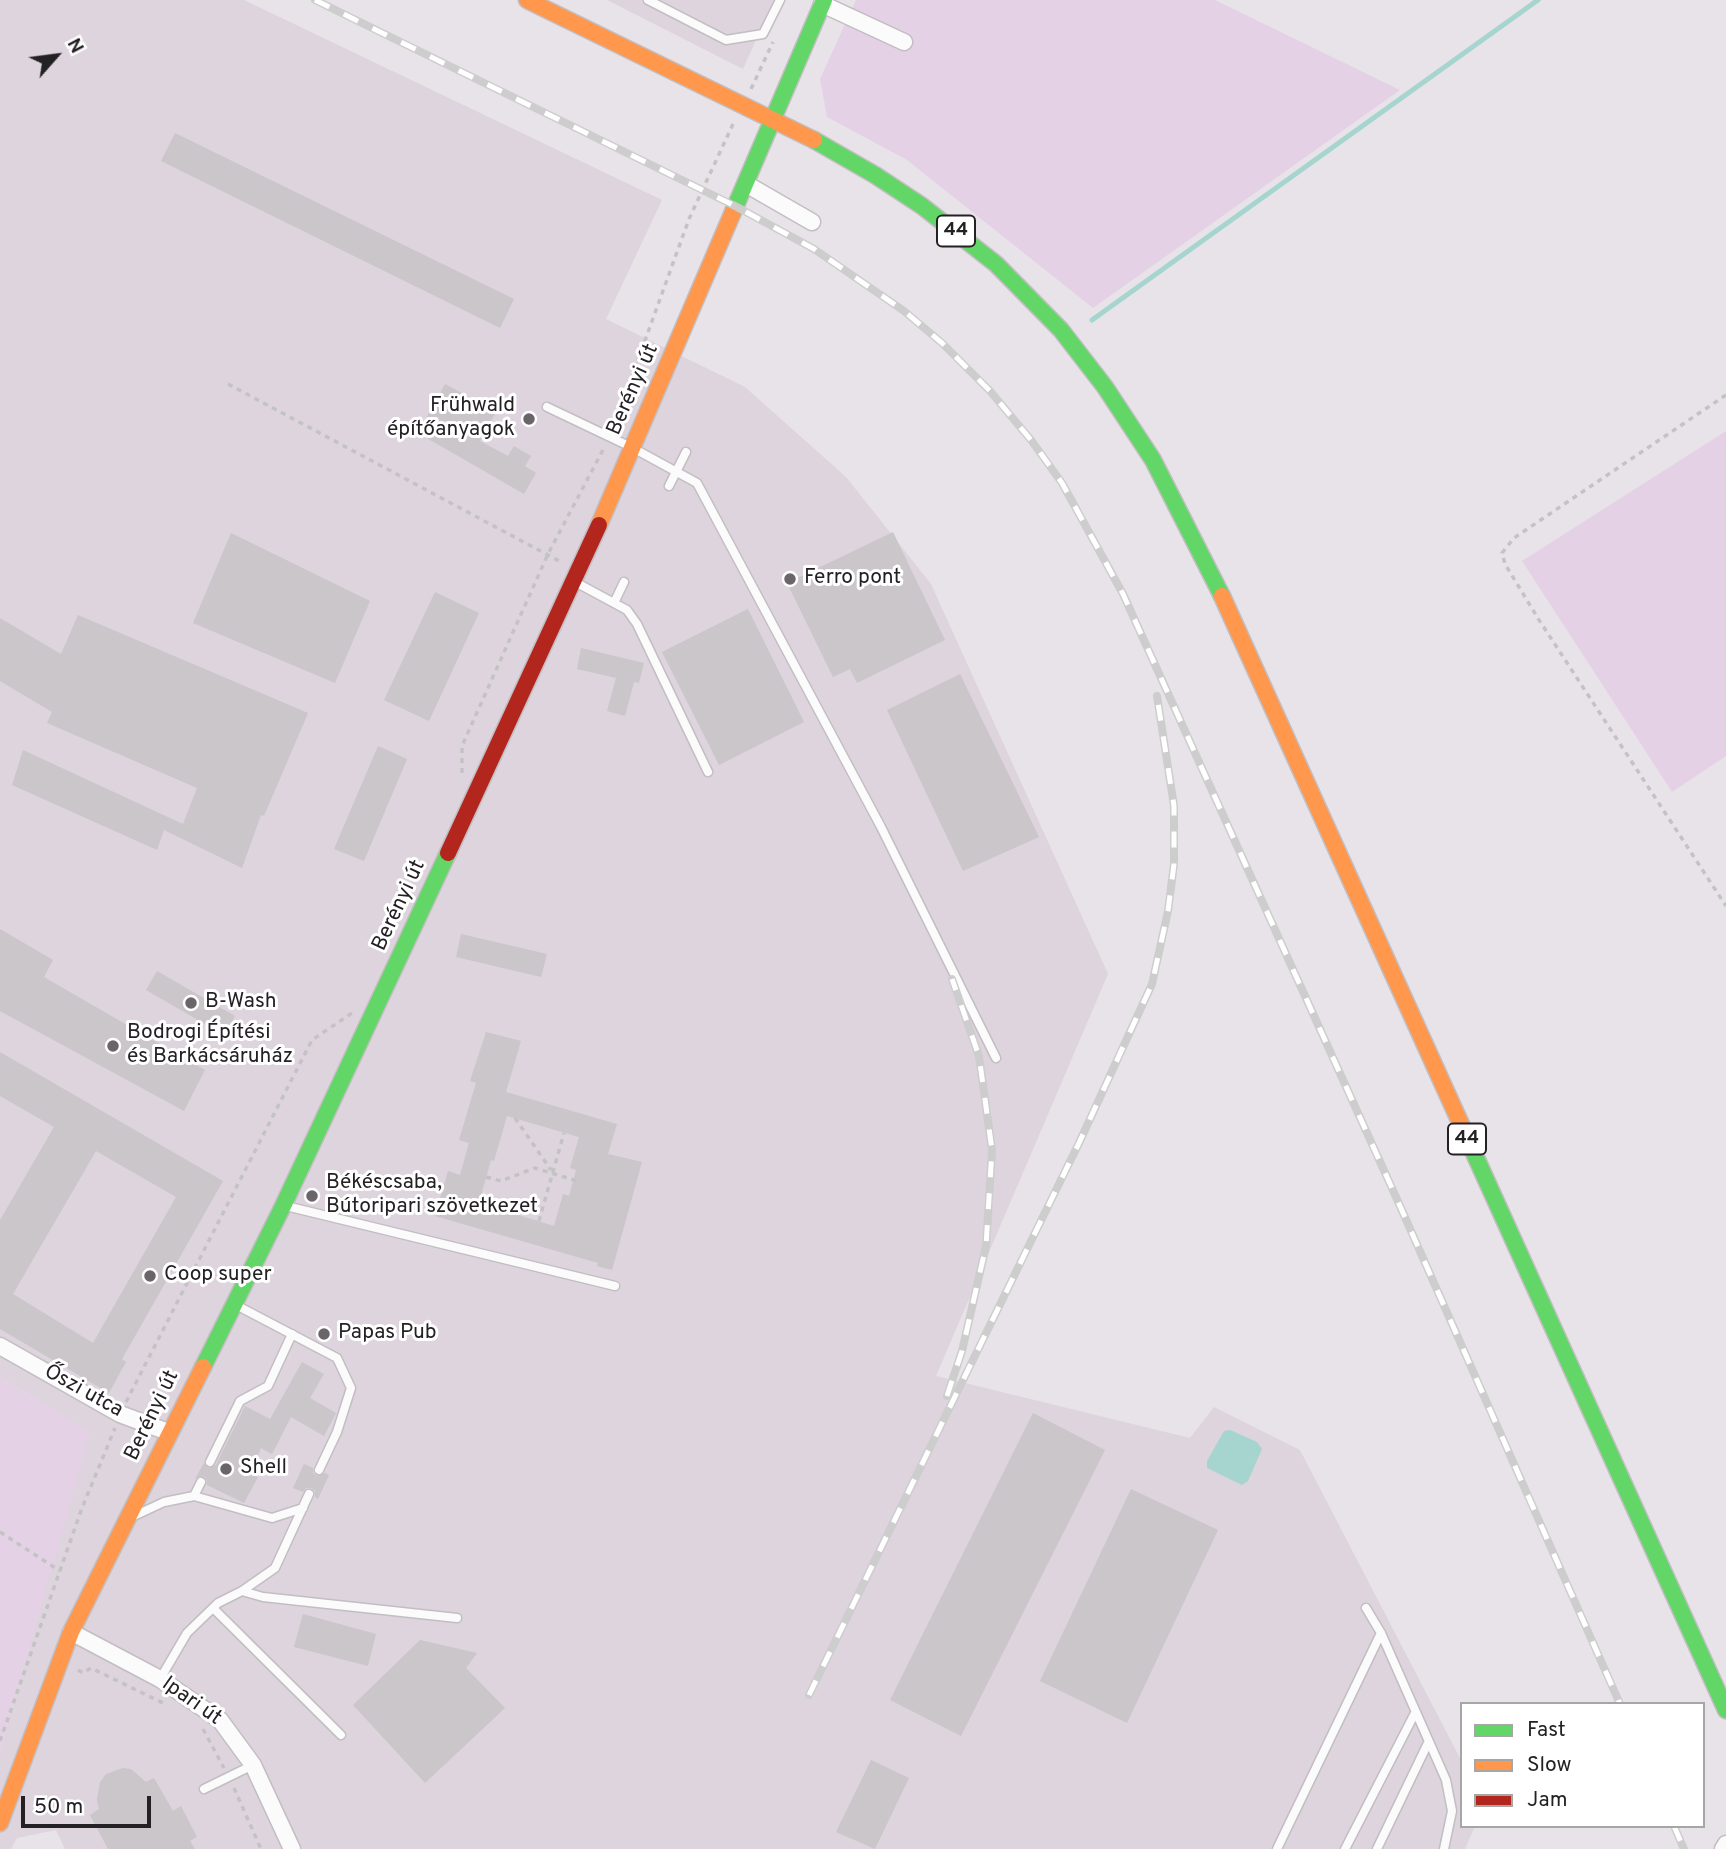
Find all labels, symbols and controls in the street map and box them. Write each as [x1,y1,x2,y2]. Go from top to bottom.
north arrow [21,21,91,91]
text: N [61,34,88,58]
road number: 44 [937,216,975,246]
street label: Berényi út [603,340,665,440]
place label: Frühwald építőanyagok [387,394,515,444]
marker: Frühwald építőanyagok [521,411,537,427]
place label: Ferro pont [804,566,901,592]
marker: Ferro pont [782,571,798,587]
street label: Berényi út [368,857,432,955]
place label: B-Wash [205,990,277,1016]
marker: B-Wash [183,995,199,1011]
place label: Bodrogi Építési és Barkácsáruház [127,1021,293,1071]
marker: Bodrogi Építési és Barkácsáruház [105,1038,121,1054]
road number: 44 [1448,1124,1486,1154]
place label: Békéscsaba, Bútoripari szövetkezet [326,1171,538,1221]
marker: Békéscsaba, Bútoripari szövetkezet [304,1188,320,1204]
place label: Coop super [164,1263,272,1289]
marker: Coop super [142,1268,158,1284]
place label: Papas Pub [338,1321,437,1347]
marker: Papas Pub [316,1326,332,1342]
street label: Őszi utca [39,1360,127,1424]
street label: Berényi út [120,1367,186,1465]
place label: Shell [240,1456,287,1482]
marker: Shell [218,1461,234,1477]
street label: Ipari út [156,1672,226,1732]
legend [1460,1702,1705,1828]
text: Fast [1527,1717,1566,1744]
text: Slow [1527,1752,1572,1779]
scale bar [24,1783,154,1827]
text: Jam [1527,1787,1568,1814]
text: 50 m [34,1794,83,1821]

